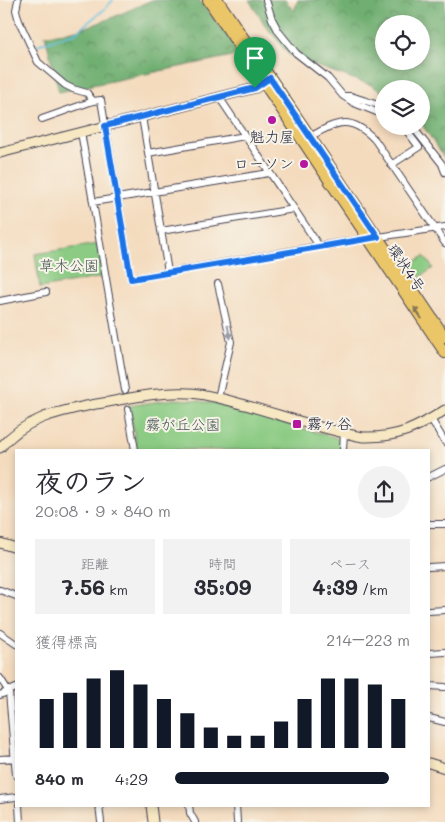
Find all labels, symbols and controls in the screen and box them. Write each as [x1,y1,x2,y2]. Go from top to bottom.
map controls [375,15,430,135]
button: locate [375,15,430,70]
pin [234,37,276,88]
icon: arrive [241,44,269,72]
button: layers [375,80,430,135]
marker: 魁力屋 [266,114,278,126]
place label: 魁力屋 [249,126,295,146]
place label: ローソン [234,153,294,173]
marker: ローソン [298,158,310,170]
street label: 環状4号 [383,240,430,295]
park label: 草木公園 [39,255,99,275]
one-way arrow [413,306,423,320]
one-way arrow [225,324,233,339]
place label: 霧ヶ谷 [307,413,352,433]
park label: 霧が丘公園 [145,414,221,434]
marker: 霧ヶ谷 [291,418,303,430]
text: 夜のラン [35,463,147,499]
button: share [358,466,410,518]
text: 20:08 · 9 × 840 m [35,500,171,521]
text: 距離 [81,554,109,573]
text: 時間 [208,554,236,573]
text: ペース [330,554,371,573]
text: 7.56 [62,573,105,600]
text: 35:09 [194,573,251,600]
text: 4:39 [312,573,358,600]
text: km [105,580,128,599]
text: /km [358,580,388,599]
text: 214–223 m [326,629,410,650]
text: 獲得標高 [35,631,99,652]
text: 840 m [35,768,84,789]
text: 4:29 [115,768,148,789]

